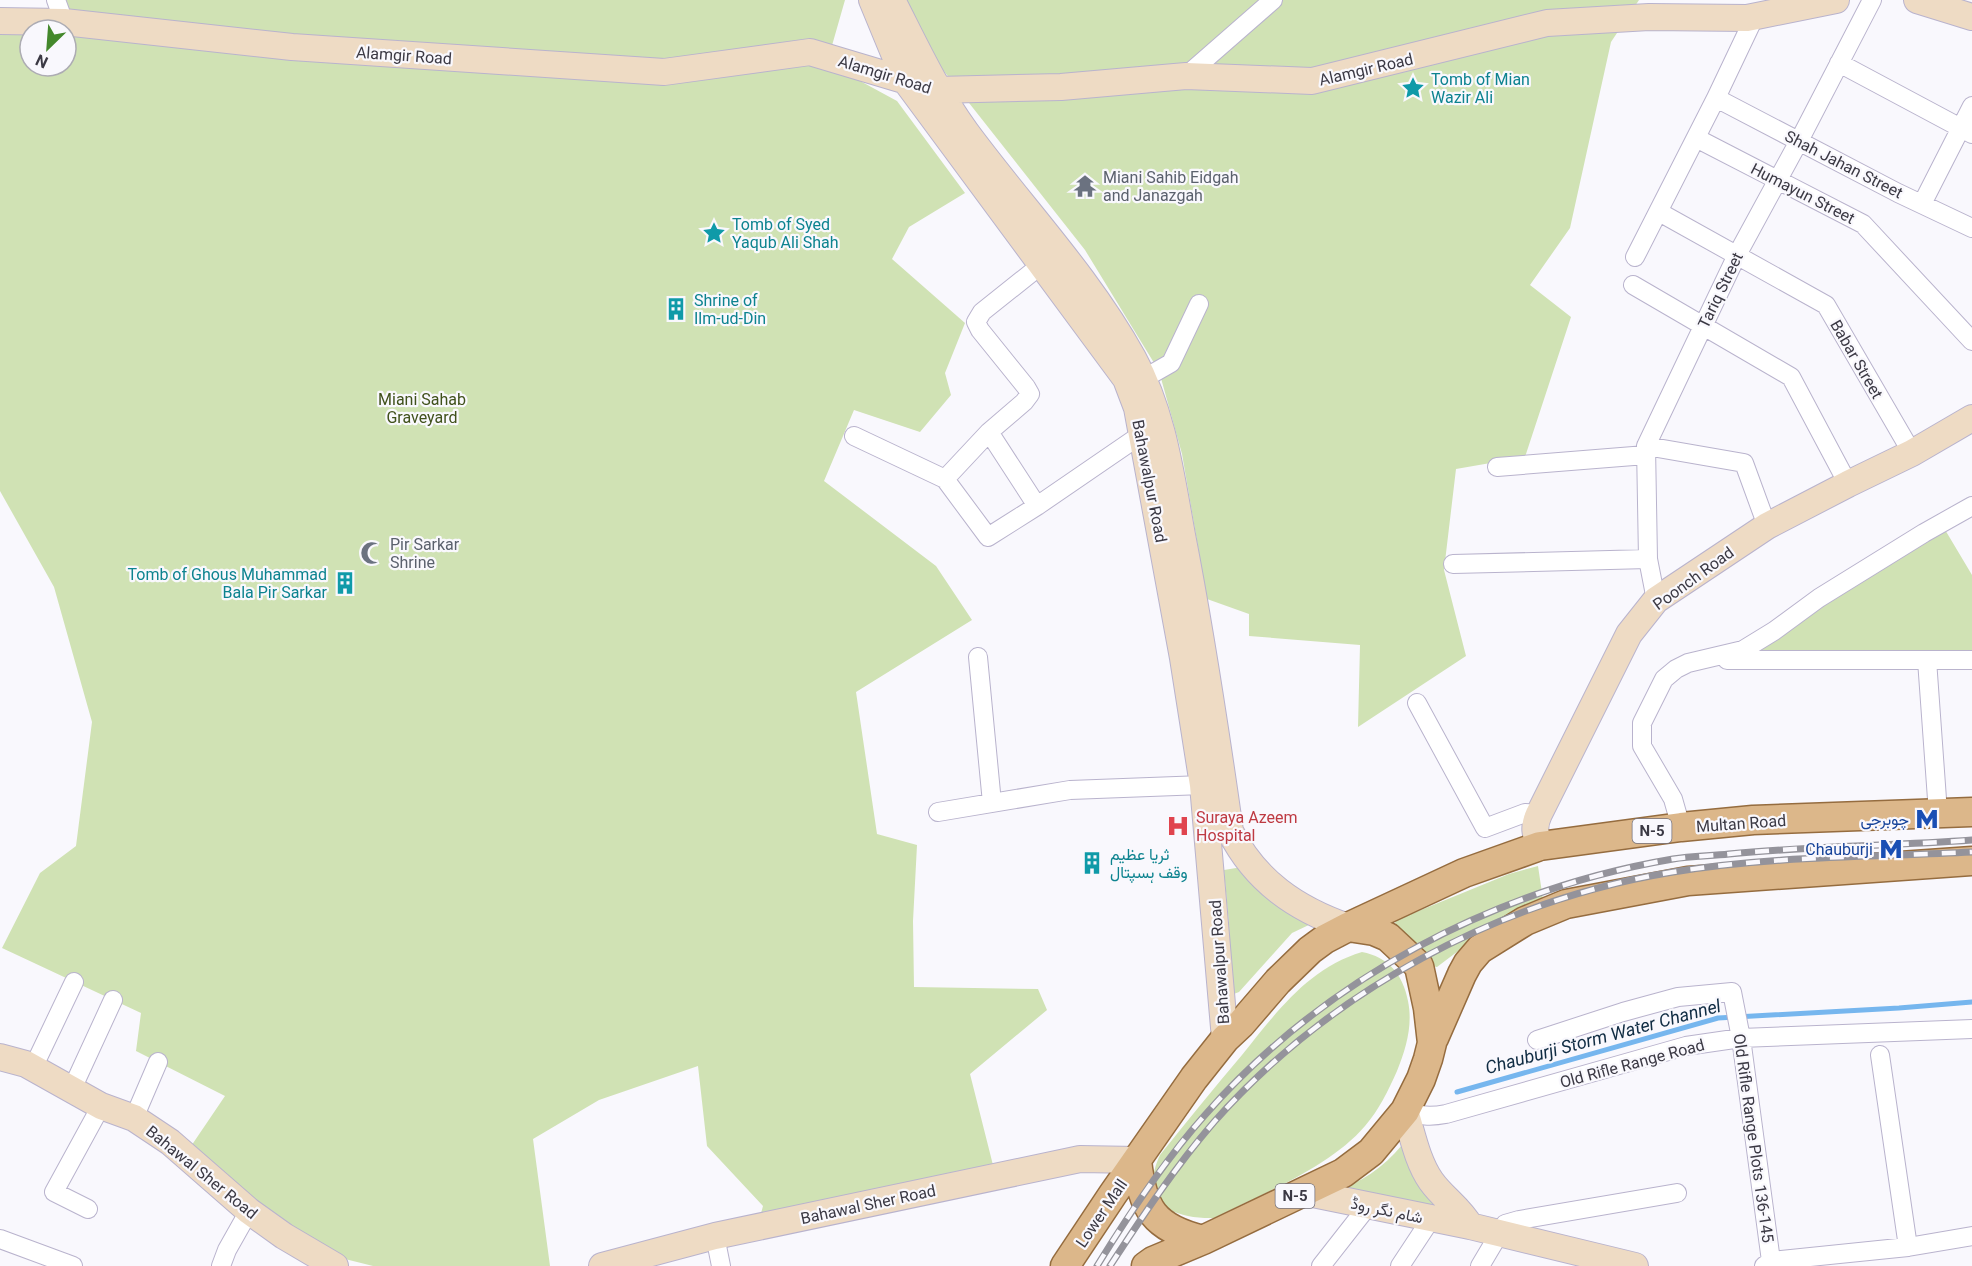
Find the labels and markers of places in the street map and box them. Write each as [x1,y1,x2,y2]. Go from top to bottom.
place label: Tomb of Mian Wazir Ali [1431,70,1530,107]
place icon: Tomb of Mian Wazir Ali [1400,75,1426,101]
place label: Miani Sahib Eidgah and Janazgah [1103,168,1239,205]
temple icon: Miani Sahib Eidgah and Janazgah [1072,173,1098,199]
place label: Tomb of Syed Yaqub Ali Shah [732,215,839,252]
place icon: Tomb of Syed Yaqub Ali Shah [701,220,727,246]
place label: Shrine of Ilm-ud-Din [694,291,766,328]
building icon: Shrine of Ilm-ud-Din [663,296,689,322]
place label: Pir Sarkar Shrine [390,535,460,572]
mosque icon: Pir Sarkar Shrine [359,540,385,566]
place label: Tomb of Ghous Muhammad Bala Pir Sarkar [127,565,328,602]
building icon: Tomb of Ghous Muhammad Bala Pir Sarkar [332,570,358,596]
metro station icon: چوبرجی [1914,806,1940,832]
place label: Suraya Azeem Hospital [1196,808,1297,845]
place label: چوبرجی [1860,810,1909,831]
hospital icon: Suraya Azeem Hospital [1165,813,1191,839]
metro station icon: Chauburji [1878,836,1904,862]
place label: Chauburji [1805,840,1873,859]
place label: ثریا عظیم وقف ہسپتال [1110,845,1188,884]
building icon: ثریا عظیم وقف ہسپتال [1079,850,1105,876]

